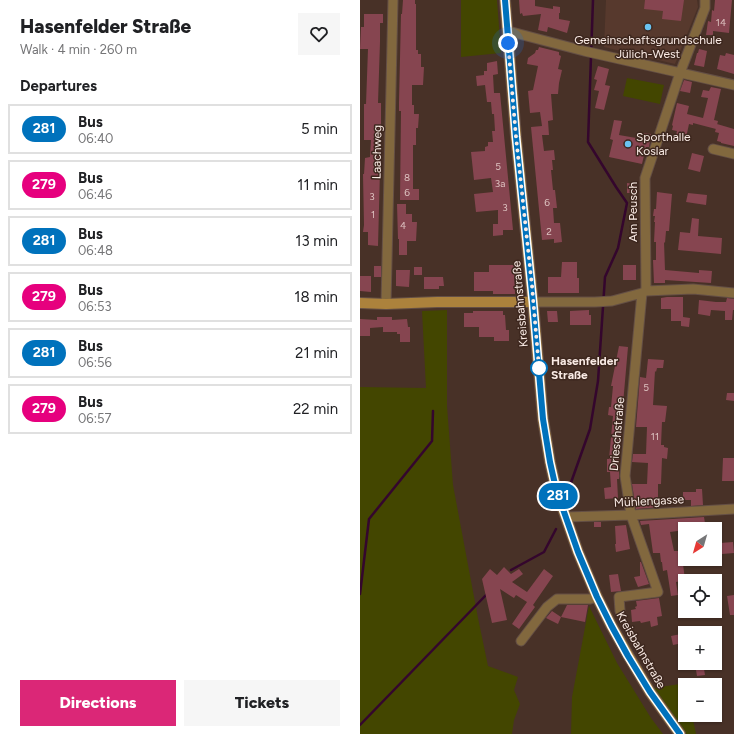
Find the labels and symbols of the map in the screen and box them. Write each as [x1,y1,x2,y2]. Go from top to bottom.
house number: 14 [716,16,726,29]
marker: Gemeinschaftsgrundschule Jülich-West [643,22,653,32]
your location [498,33,518,53]
place label: Gemeinschaftsgrundschule Jülich-West [574,33,722,61]
street label: Laachweg [370,125,384,179]
place label: Sporthalle Koslar [636,130,691,158]
marker: Sporthalle Koslar [623,139,633,149]
house number: 5 [495,160,501,173]
house number: 8 [404,171,410,184]
house number: 3a [495,177,505,190]
street label: Am Peusch [626,182,640,242]
house number: 6 [404,186,410,199]
house number: 3 [369,190,375,203]
house number: 6 [544,196,550,209]
house number: 3 [502,201,508,214]
house number: 1 [371,208,375,221]
house number: 4 [400,219,406,232]
house number: 2 [546,225,552,238]
street label: Kreisbahnstraße [509,260,531,348]
place label: Hasenfelder Straße [551,354,618,382]
marker: Hasenfelder Straße [530,359,548,377]
house number: 5 [643,381,649,394]
street label: Drieschstraße [607,396,627,472]
house number: 11 [651,430,659,443]
line badge: 281 [535,483,581,509]
street label: Mühlengasse [614,492,685,510]
north arrow [678,522,722,566]
street label: Kreisbahnstraße [613,609,669,691]

